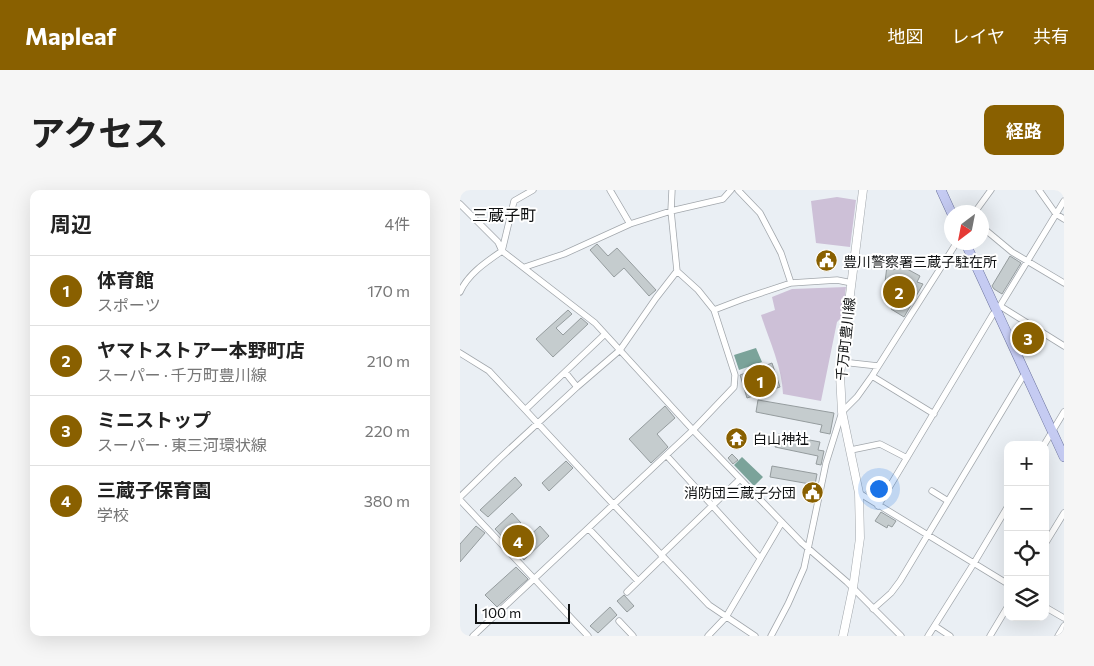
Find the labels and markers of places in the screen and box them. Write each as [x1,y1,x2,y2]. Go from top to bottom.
public building icon: 豊川警察署三蔵子駐在所 [815,249,839,273]
place label: 豊川警察署三蔵子駐在所 [843,253,997,270]
pin: 2 [883,273,915,311]
pin: 3 [1012,319,1044,357]
pin: 1 [744,362,776,400]
temple icon: 白山神社 [725,426,749,450]
place label: 白山神社 [753,430,809,447]
public building icon: 消防団三蔵子分団 [800,480,824,504]
place label: 消防団三蔵子分団 [684,484,796,501]
pin: 4 [502,522,534,560]

